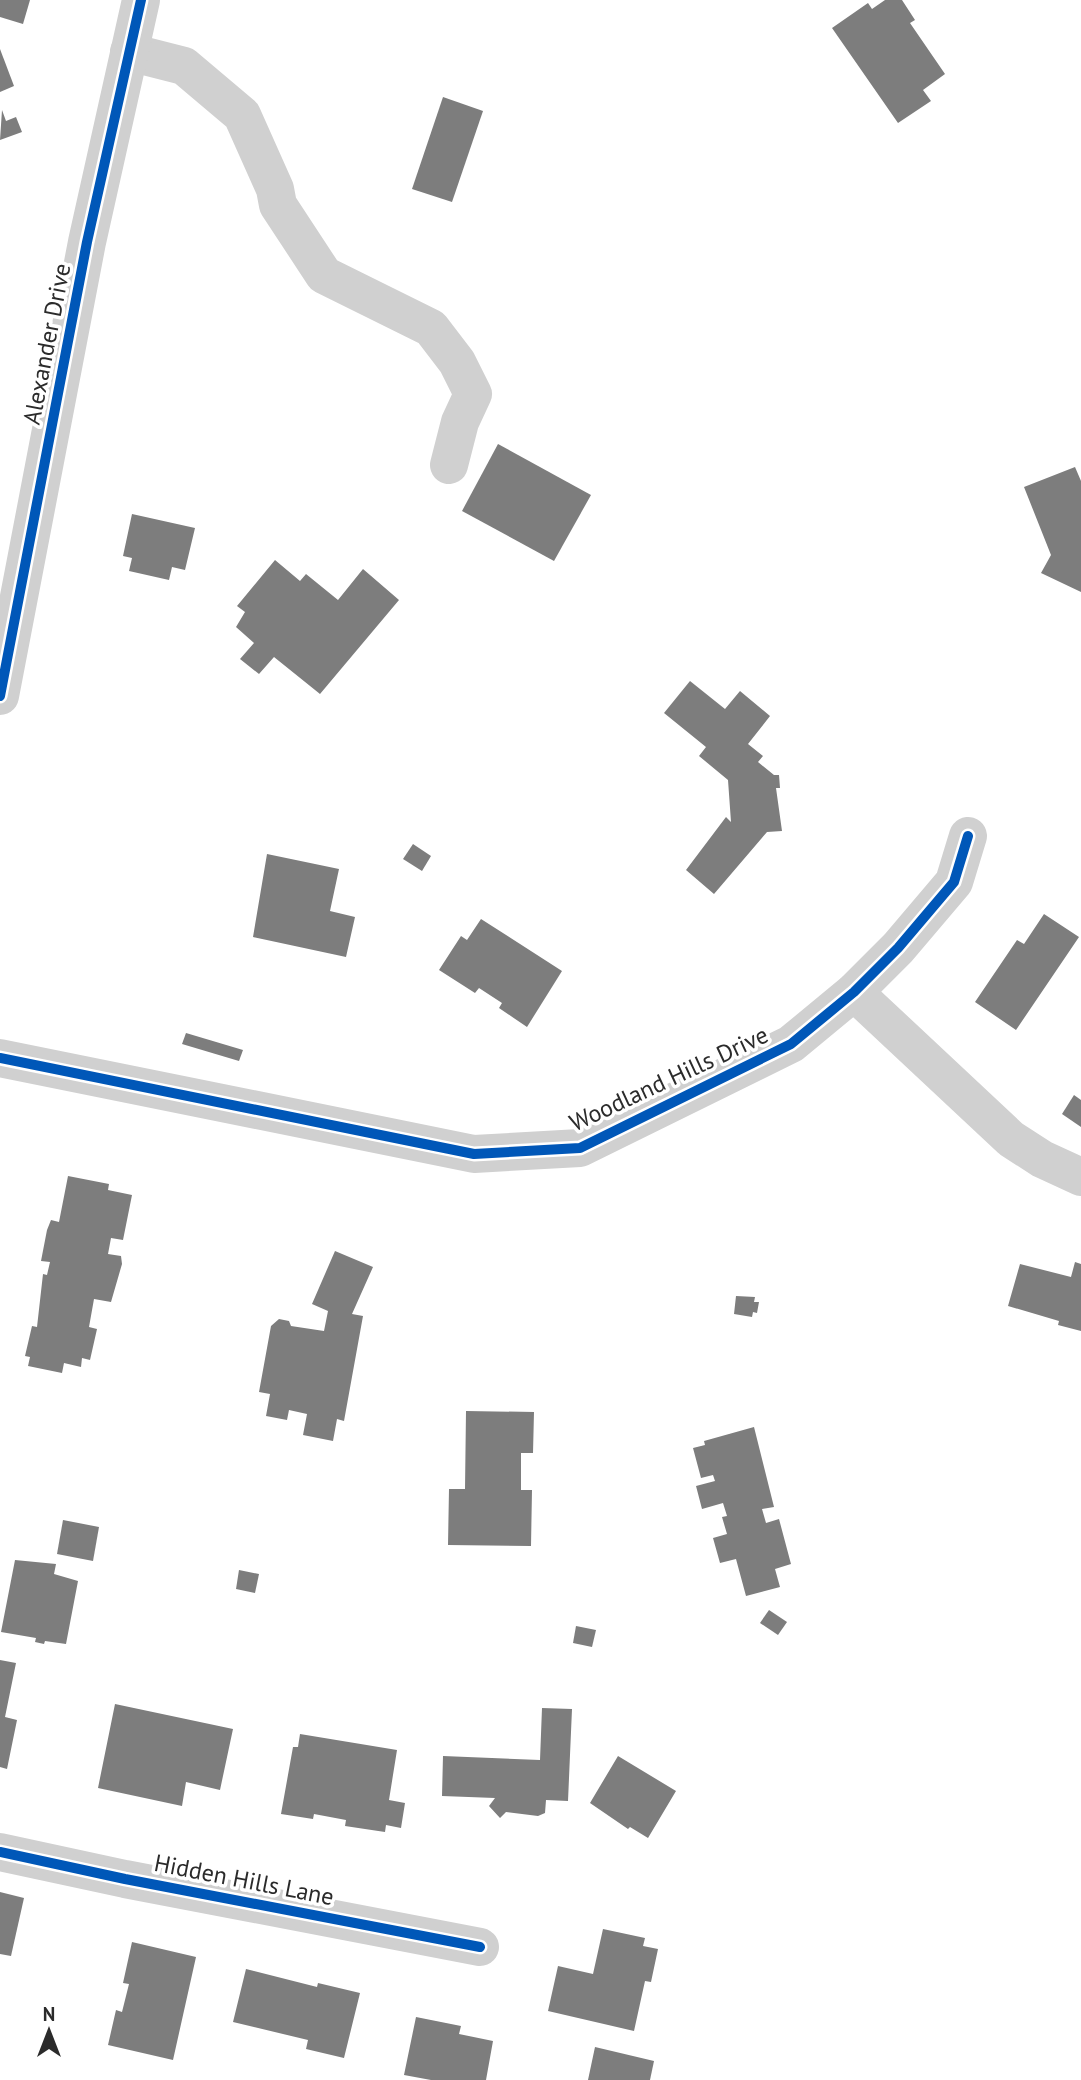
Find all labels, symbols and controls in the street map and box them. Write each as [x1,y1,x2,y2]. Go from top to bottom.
street label: Alexander Drive [16,261,77,427]
street label: Woodland Hills Drive [564,1019,773,1138]
street label: Hidden Hills Lane [152,1847,337,1912]
north arrow [14,1996,84,2066]
text: N [43,2002,55,2026]

